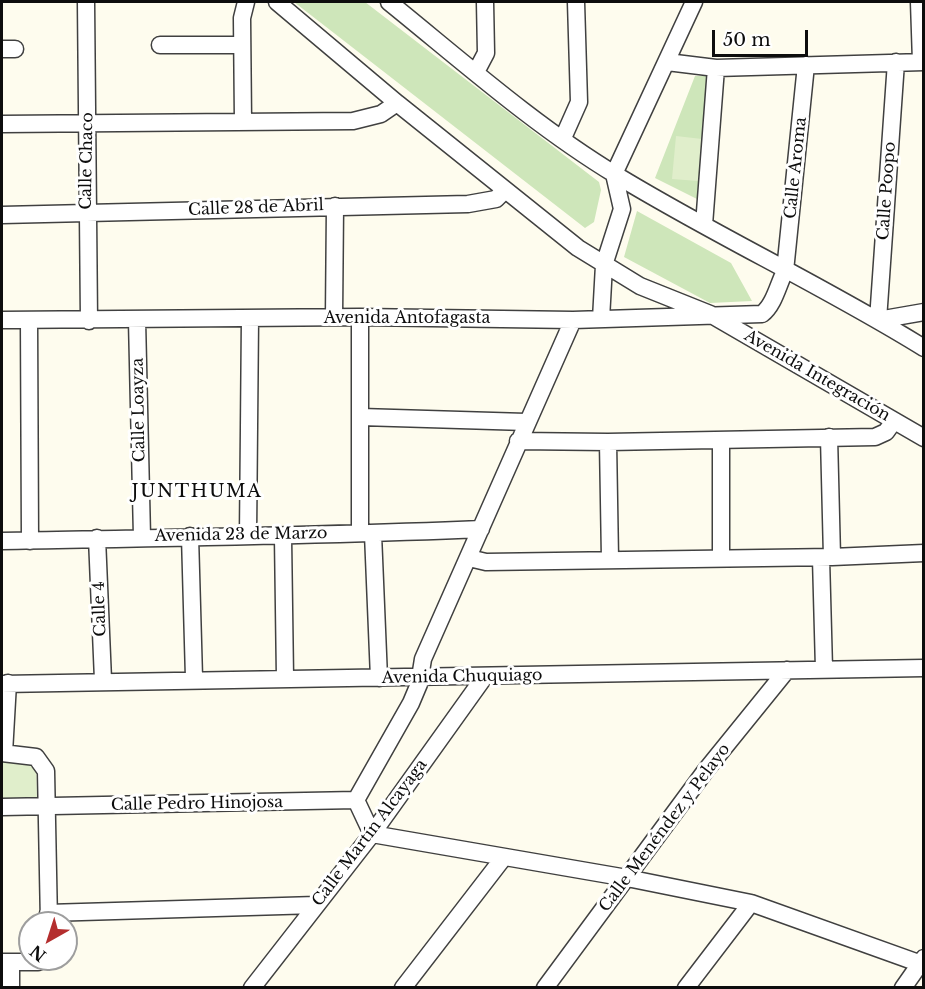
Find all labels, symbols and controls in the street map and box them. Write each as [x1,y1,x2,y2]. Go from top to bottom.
scale bar [715,18,811,56]
text: 50 m [723,29,771,51]
street label: Calle Chaco [77,112,97,210]
street label: Calle Aroma [781,116,811,220]
street label: Calle Poopo [874,141,900,241]
street label: Calle 28 de Abril [188,196,324,220]
street label: Avenida Antofagasta [324,308,490,328]
street label: Avenida Integración [741,326,893,426]
street label: Calle Loayza [128,358,150,462]
district label: JUNTHUMA [132,481,262,503]
street label: Avenida 23 de Marzo [154,524,328,546]
street label: Calle 4 [89,581,111,637]
street label: Avenida Chuquiago [381,666,543,688]
street label: Calle Menéndez y Pelayo [596,740,734,916]
street label: Calle Martín Alcayaga [308,756,432,910]
street label: Calle Pedro Hinojosa [111,793,283,815]
north arrow [18,911,78,971]
text: N [26,941,50,966]

